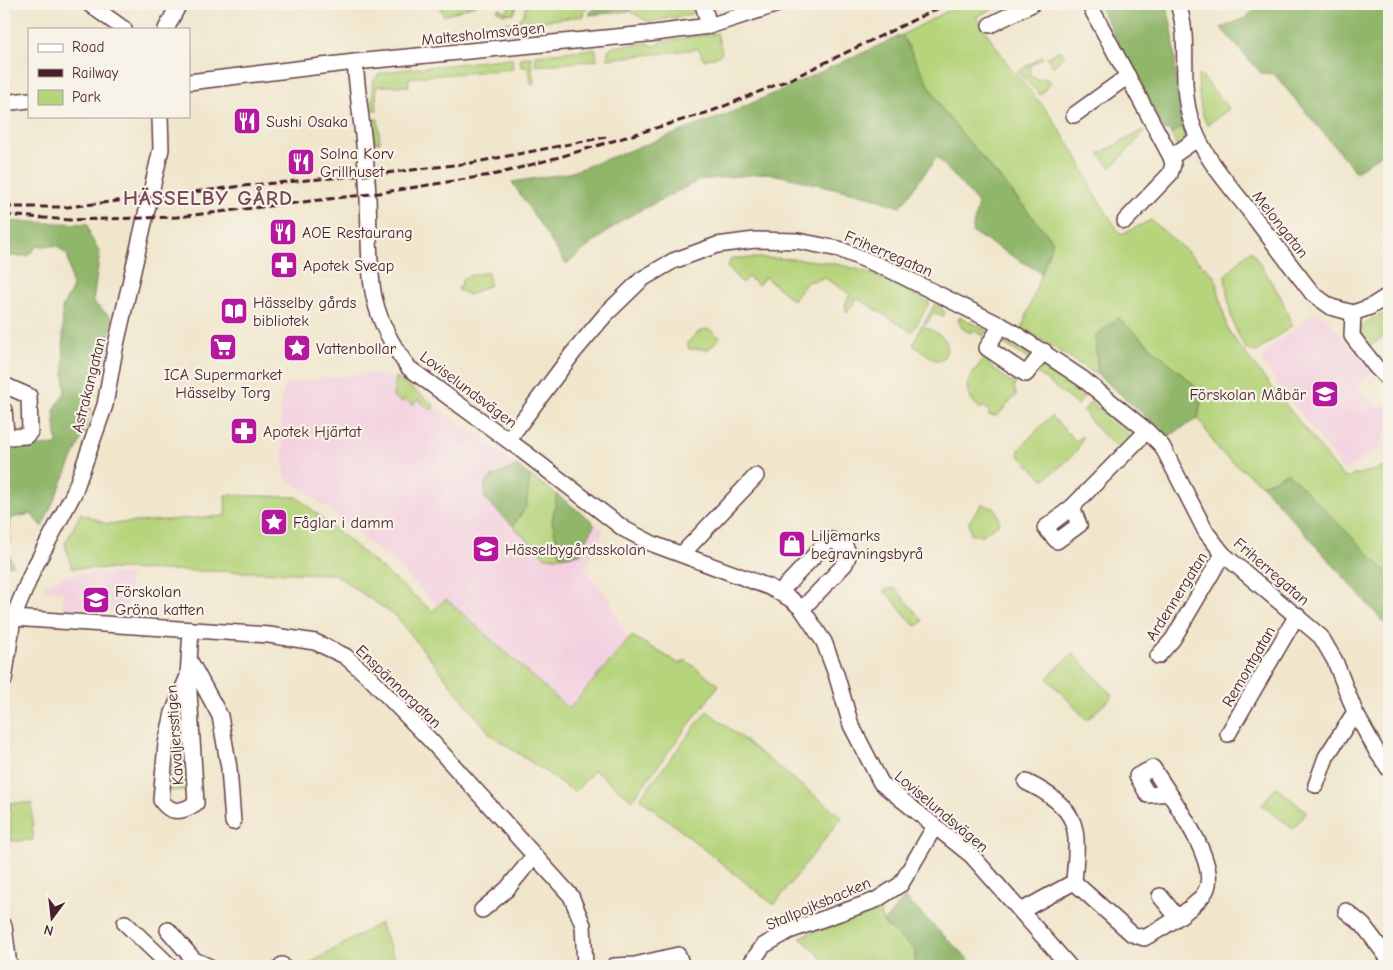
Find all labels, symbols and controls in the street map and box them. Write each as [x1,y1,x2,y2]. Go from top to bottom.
street label: Maltesholmsvägen [420,19,546,49]
legend [28,28,190,118]
text: Road [72,38,104,56]
text: Railway [72,64,119,82]
text: Park [72,88,101,106]
restaurant icon: Sushi Osaka [232,106,262,136]
place label: Sushi Osaka [266,113,348,131]
place label: Solna Korv Grillhuset [320,145,394,181]
restaurant icon: Solna Korv Grillhuset [286,147,316,177]
district label: HÄSSELBY GÅRD [123,186,293,210]
street label: Melongatan [1248,187,1312,262]
restaurant icon: AOE Restaurang [268,217,298,247]
place label: AOE Restaurang [302,224,413,242]
street label: Friherregatan [842,227,935,281]
pharmacy icon: Apotek Sveap [269,250,299,280]
place label: Apotek Sveap [303,257,394,275]
place label: Hässelby gårds bibliotek [253,294,357,330]
library icon: Hässelby gårds bibliotek [219,296,249,326]
supermarket icon: ICA Supermarket Hässelby Torg [208,332,238,362]
place icon: Vattenbollar [282,333,312,363]
street label: Astrakangatan [68,336,109,435]
place label: Vattenbollar [316,340,397,358]
street label: Loviselundsvägen [416,348,520,432]
place label: ICA Supermarket Hässelby Torg [164,366,282,402]
school or university icon: Förskolan Måbär [1310,379,1340,409]
place label: Förskolan Måbär [1190,386,1307,404]
pharmacy icon: Apotek Hjärtat [229,416,259,446]
place label: Apotek Hjärtat [263,423,362,441]
place icon: Fåglar i damm [259,507,289,537]
place label: Fåglar i damm [293,514,394,532]
place label: Liljemarks begravningsbyrå [811,527,923,563]
shop icon: Liljemarks begravningsbyrå [777,529,807,559]
school or university icon: Hässelbygårdsskolan [471,534,501,564]
street label: Friherregatan [1230,534,1313,609]
place label: Hässelbygårdsskolan [505,541,646,559]
street label: Ardennergatan [1142,549,1211,644]
place label: Förskolan Gröna katten [115,583,204,619]
school or university icon: Förskolan Gröna katten [81,585,111,615]
street label: Remontgatan [1219,623,1279,710]
street label: Enspännargatan [352,641,445,732]
street label: Kavaljersstigen [163,684,187,786]
street label: Loviselundsvägen [891,767,992,856]
street label: Stallpojksbacken [763,874,873,934]
north arrow [28,892,78,942]
text: N [42,921,55,939]

